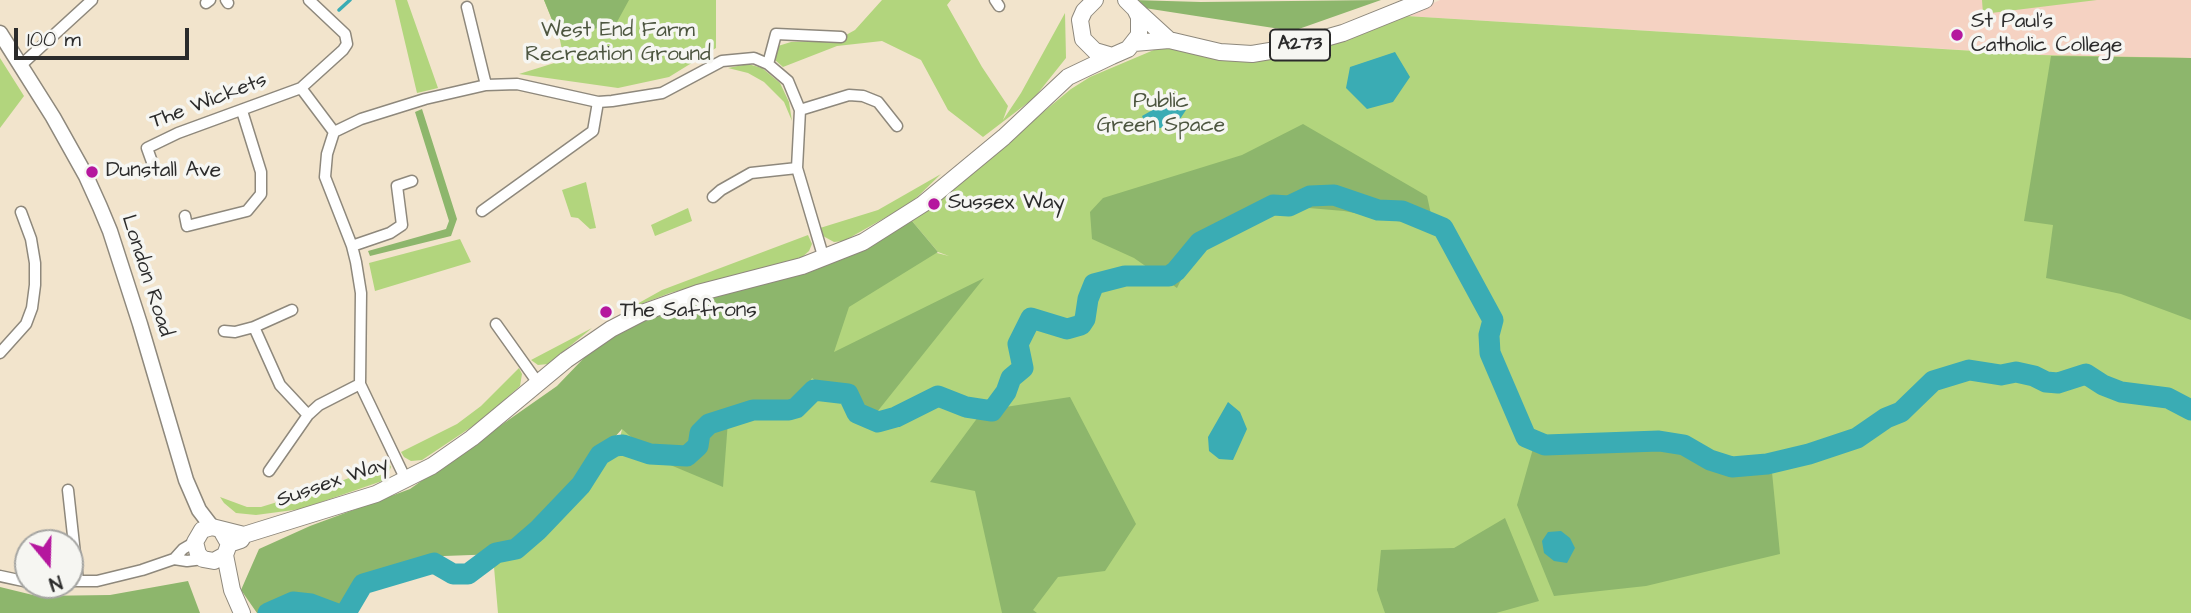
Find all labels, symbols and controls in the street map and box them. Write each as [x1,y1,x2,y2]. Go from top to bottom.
place label: St Paul's Catholic College [1971,10,2122,60]
scale bar [18,14,192,58]
park label: West End Farm Recreation Ground [525,19,711,69]
text: 100 m [27,25,81,54]
marker: St Paul's Catholic College [1949,27,1965,43]
road number: A273 [1270,30,1330,60]
street label: The Wickets [147,68,271,136]
park label: Public Green Space [1097,90,1225,140]
place label: Dunstall Ave [106,159,221,185]
marker: Dunstall Ave [84,164,100,180]
place label: Sussex Way [948,191,1065,217]
marker: Sussex Way [926,196,942,212]
street label: London Road [114,212,178,340]
place label: The Saffrons [620,299,757,325]
marker: The Saffrons [598,304,614,320]
street label: Sussex Way [274,452,392,514]
north arrow [14,529,84,599]
text: N [45,568,65,597]

